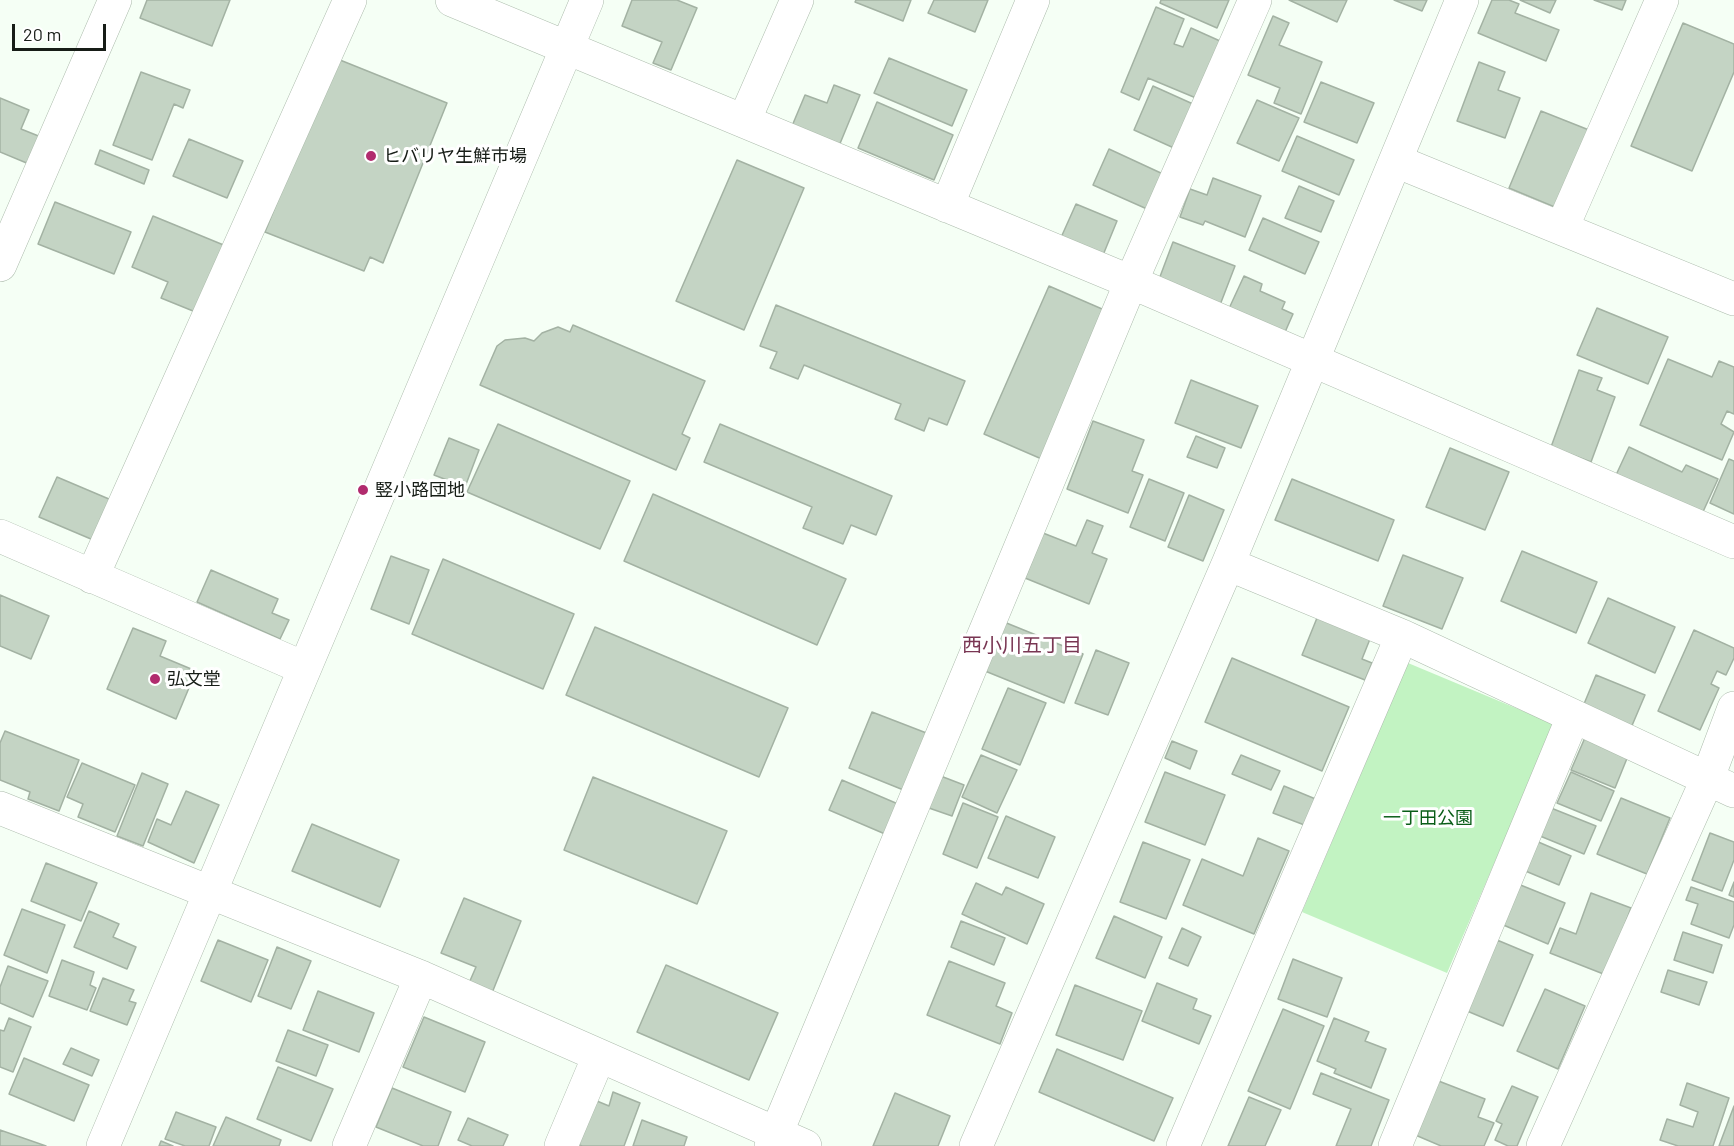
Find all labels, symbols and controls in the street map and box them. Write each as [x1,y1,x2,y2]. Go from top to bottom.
scale bar [15,12,110,50]
text: 20 m [23,23,61,45]
place label: ヒバリヤ生鮮市場 [383,145,527,167]
marker: ヒバリヤ生鮮市場 [364,149,378,163]
place label: 竪小路団地 [375,479,465,501]
marker: 竪小路団地 [356,483,370,497]
district label: 西小川五丁目 [962,633,1082,657]
place label: 弘文堂 [167,668,221,690]
marker: 弘文堂 [148,672,162,686]
park label: 一丁田公園 [1383,807,1473,829]

